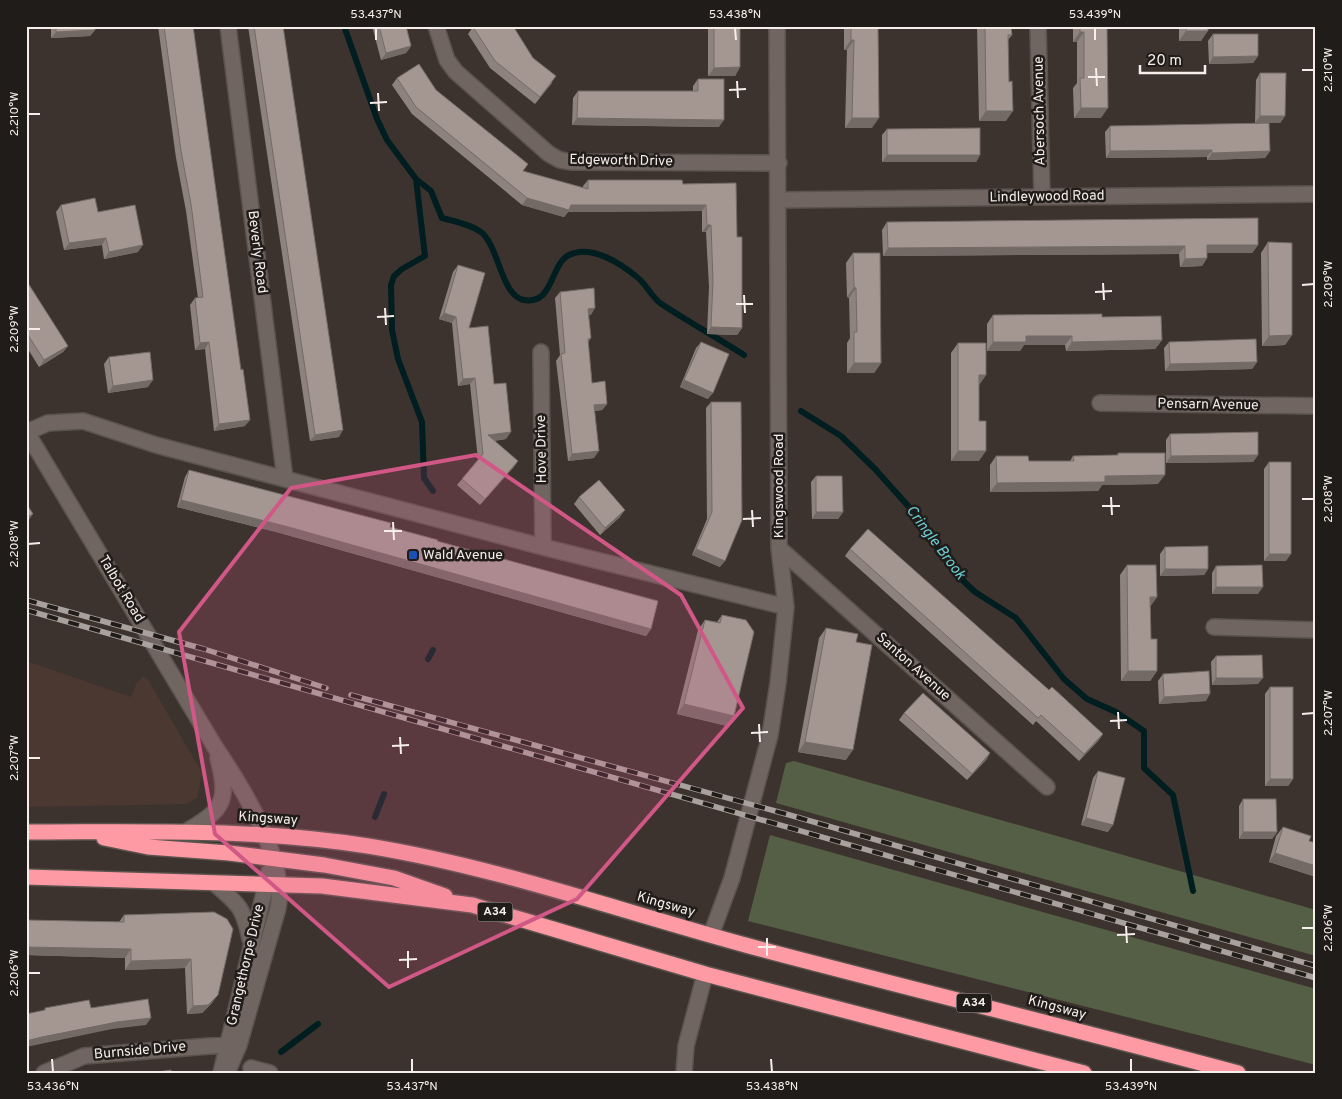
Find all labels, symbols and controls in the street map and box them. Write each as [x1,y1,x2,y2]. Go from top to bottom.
text: 53.437°N [350,7,402,23]
text: 53.438°N [709,7,761,23]
text: 53.439°N [1069,7,1121,23]
scale bar [1140,42,1204,74]
text: 2.210°W [1321,48,1337,92]
text: 20 m [1147,52,1182,71]
street label: Abersoch Avenue [1031,56,1049,166]
text: 2.210°W [7,92,23,136]
street label: Edgeworth Drive [569,152,673,170]
street label: Lindleywood Road [989,187,1105,207]
street label: Beverly Road [243,210,271,294]
text: 2.209°W [1321,260,1337,308]
text: 2.209°W [7,305,23,353]
street label: Pensarn Avenue [1157,396,1259,414]
street label: Hove Drive [533,415,551,483]
street label: Kingswood Road [771,434,788,538]
text: 2.208°W [1321,475,1337,523]
water label: Cringle Brook [901,502,969,584]
text: 2.208°W [7,520,23,568]
place label: Wald Avenue [423,547,503,564]
marker: Wald Avenue [407,549,419,561]
street label: Talbot Road [94,552,148,626]
street label: Santon Avenue [872,629,954,705]
text: 2.207°W [1321,690,1337,736]
text: 2.207°W [7,735,23,781]
street label: Kingsway [238,808,298,830]
street label: Kingsway [635,889,697,921]
road number: A34 [478,902,512,922]
street label: Grangethorpe Drive [224,903,268,1027]
text: 2.206°W [1321,904,1337,952]
text: 2.206°W [7,949,23,997]
street label: Kingsway [1026,992,1088,1024]
road number: A34 [956,994,992,1012]
street label: Burnside Drive [93,1039,187,1063]
text: 53.436°N [27,1079,79,1095]
text: 53.437°N [386,1079,438,1095]
text: 53.438°N [746,1079,798,1095]
text: 53.439°N [1105,1079,1157,1095]

